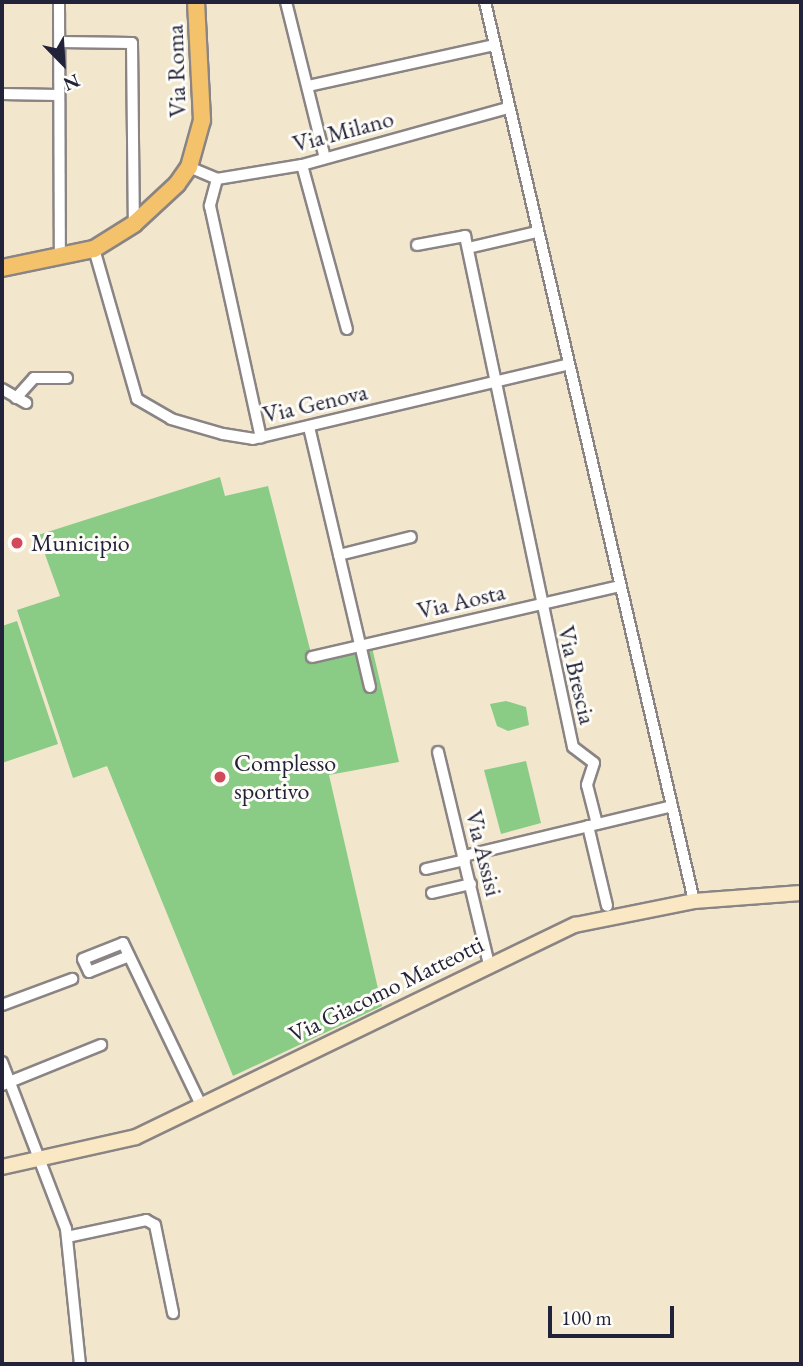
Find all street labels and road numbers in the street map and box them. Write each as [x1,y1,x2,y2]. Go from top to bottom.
street label: Via Roma [160,24,192,118]
street label: Via Milano [289,104,397,158]
street label: Via Genova [260,377,370,429]
street label: Via Aosta [414,577,508,625]
street label: Via Brescia [552,623,602,727]
street label: Via Assisi [459,807,509,899]
street label: Via Giacomo Matteotti [284,929,488,1049]

